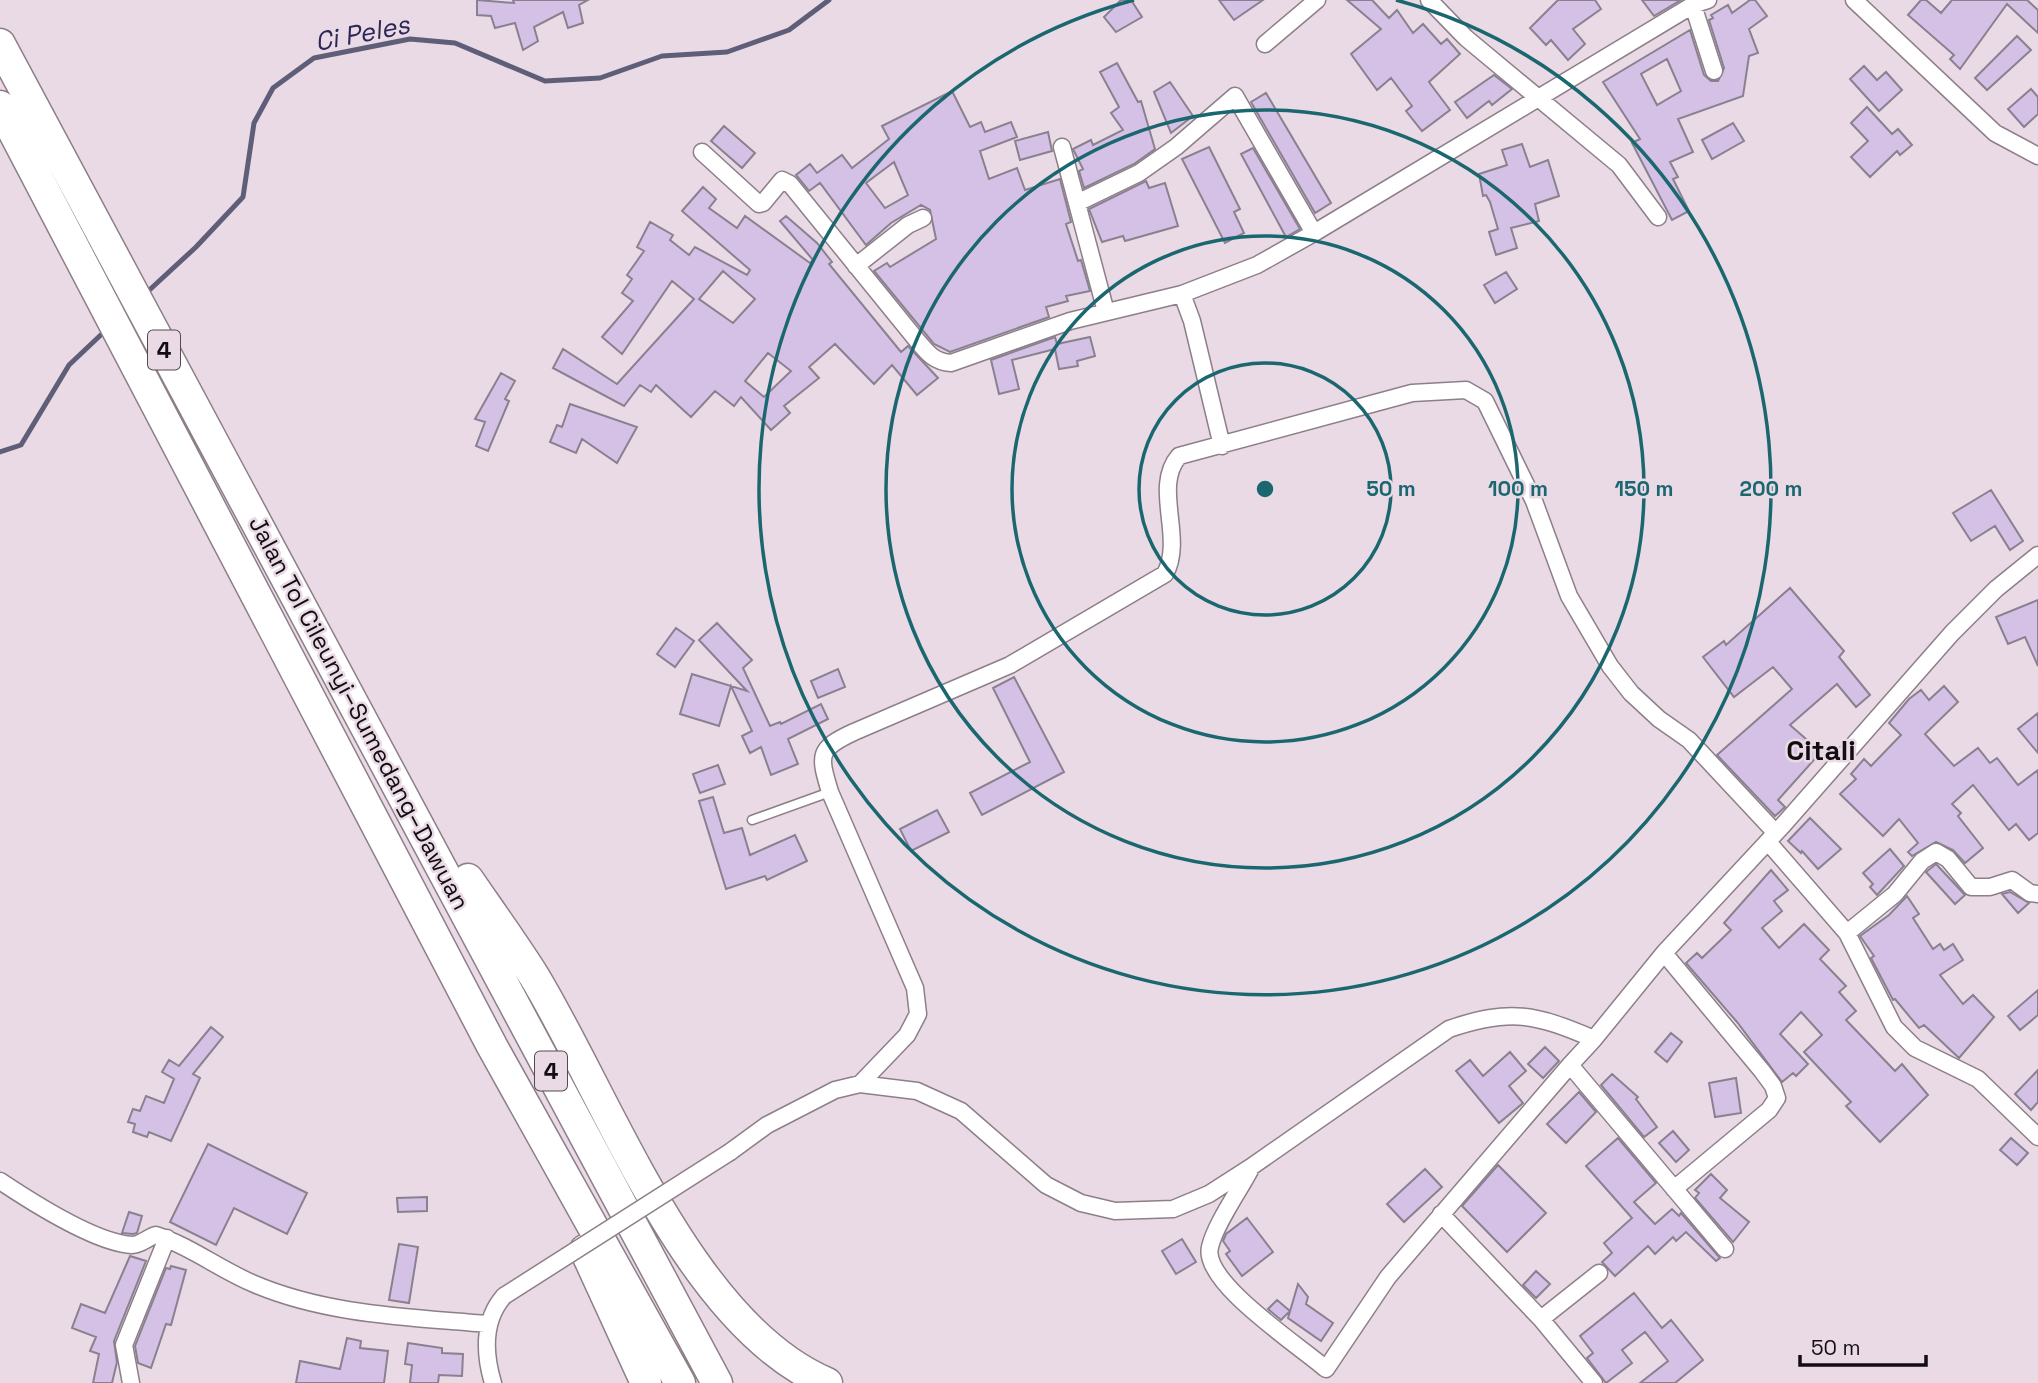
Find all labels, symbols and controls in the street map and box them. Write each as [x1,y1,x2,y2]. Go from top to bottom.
water label: Ci Peles [312,7,414,59]
road number: 4 [148,330,180,370]
text: 50 m [1366,475,1416,502]
text: 100 m [1488,475,1548,502]
text: 150 m [1615,475,1673,502]
text: 200 m [1740,475,1802,502]
centre of rings [1253,477,1277,501]
street label: Jalan Tol Cileunyi–Sumedang–Dawuan [242,510,477,915]
district label: Citali [1786,732,1856,768]
road number: 4 [535,1052,567,1090]
scale bar [1800,1324,1926,1368]
text: 50 m [1811,1334,1861,1361]

